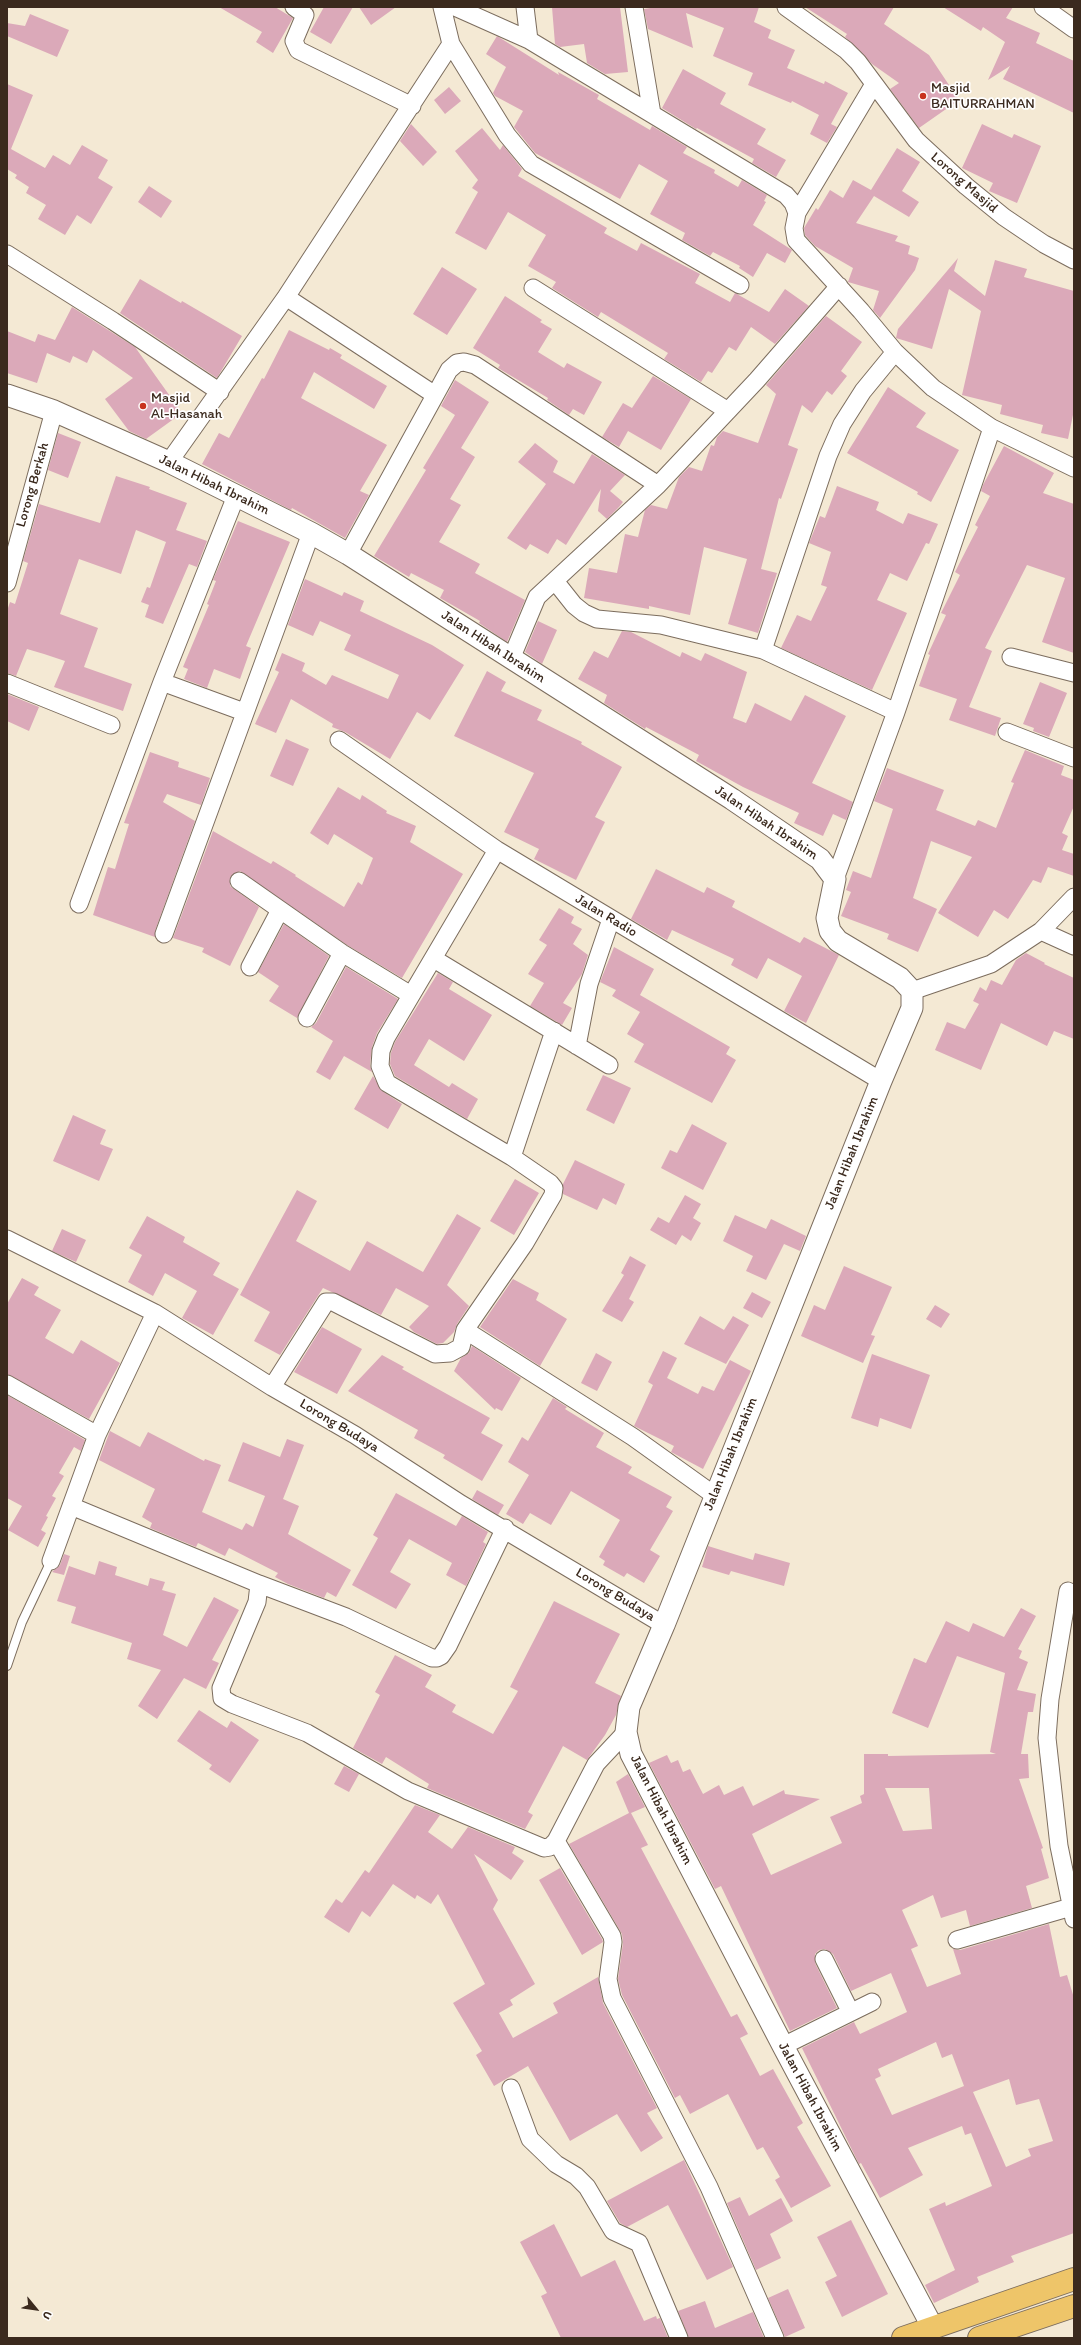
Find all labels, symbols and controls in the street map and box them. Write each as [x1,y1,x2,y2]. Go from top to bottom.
place label: Masjid BAITURRAHMAN [931,80,1035,112]
marker: Masjid BAITURRAHMAN [918,91,928,101]
street label: Lorong Masjid [927,149,1001,217]
place label: Masjid Al-Hasanah [151,390,222,422]
marker: Masjid Al-Hasanah [138,401,148,411]
street label: Lorong Berkah [13,441,53,529]
street label: Jalan Hibah Ibrahim [156,451,272,519]
street label: Jalan Hibah Ibrahim [438,607,548,687]
street label: Jalan Hibah Ibrahim [711,782,821,864]
street label: Jalan Radio [572,891,640,941]
street label: Jalan Hibah Ibrahim [822,1094,882,1212]
street label: Jalan Hibah Ibrahim [701,1395,761,1513]
street label: Lorong Budaya [296,1396,382,1456]
street label: Lorong Budaya [572,1565,658,1625]
street label: Jalan Hibah Ibrahim [626,1752,696,1868]
street label: Jalan Hibah Ibrahim [774,2040,846,2154]
north arrow [16,2289,56,2329]
text: U [39,2309,54,2321]

